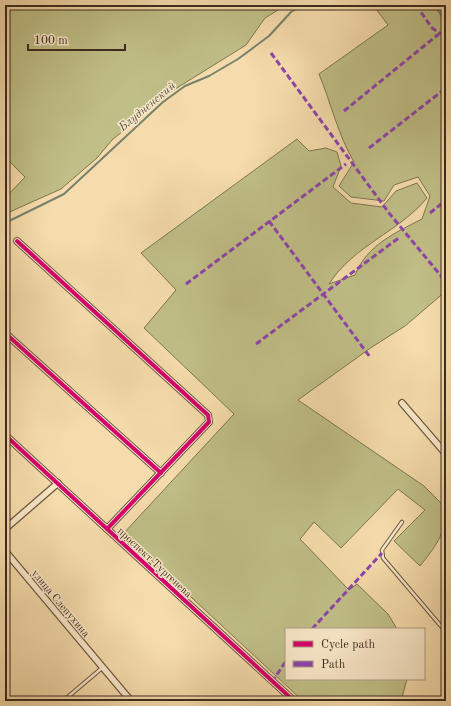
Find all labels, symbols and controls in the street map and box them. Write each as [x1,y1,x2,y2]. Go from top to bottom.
scale bar [28,26,125,52]
text: 100 m [34,35,68,47]
water label: Блудненский [116,80,178,135]
street label: проспект Тургенева [115,526,194,601]
street label: улица Слепухина [29,568,91,640]
legend [285,628,425,680]
text: Cycle path [321,639,376,651]
text: Path [321,659,346,671]

